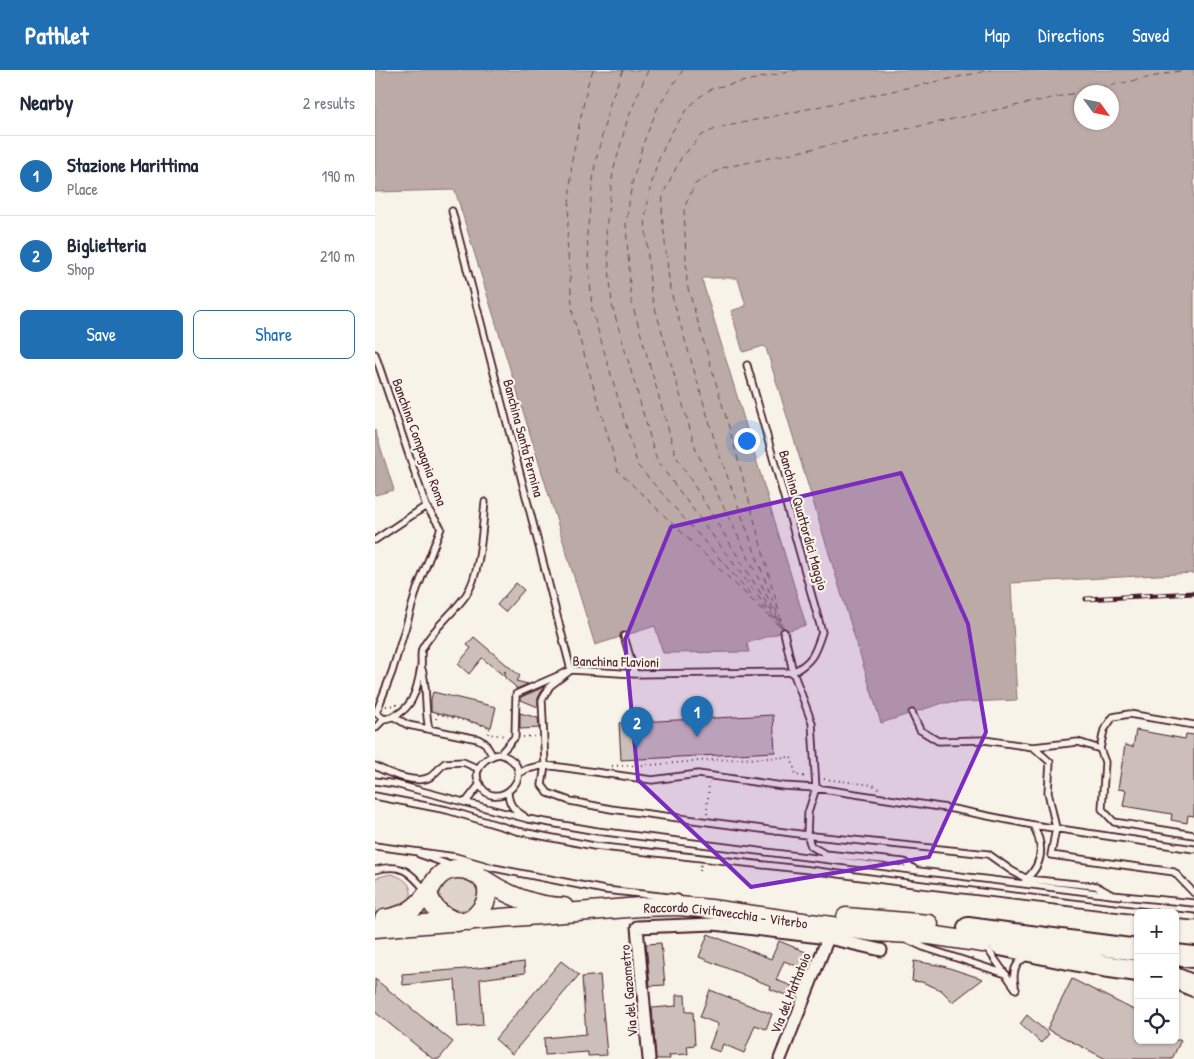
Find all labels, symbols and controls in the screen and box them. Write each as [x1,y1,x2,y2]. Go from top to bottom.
text: Pathlet [25,19,88,51]
text: Map [985,23,1010,48]
text: Directions [1038,23,1104,48]
text: Saved [1132,23,1169,48]
north arrow [1074,85,1119,130]
text: Nearby [20,88,73,117]
text: 2 results [303,92,355,114]
text: Stazione Marittima [67,152,198,178]
text: 1 [33,165,39,187]
text: 190 m [322,165,355,187]
text: Place [67,178,98,200]
text: Biglietteria [67,232,146,258]
text: 2 [32,245,40,267]
text: 210 m [320,245,355,267]
text: Shop [67,258,94,280]
button: Save [20,310,183,359]
button: Share [193,310,355,359]
street label: Banchina Compagnia Roma [387,376,452,509]
street label: Banchina Santa Fermina [499,377,549,499]
your location [734,428,760,454]
street label: Banchina Quattordici Maggio [774,448,833,593]
street label: Banchina Flavioni [572,651,660,671]
pin: 1 [681,696,713,737]
pin: 2 [621,707,653,748]
street label: Raccordo Civitavecchia - Viterbo [643,896,809,932]
map controls [1134,909,1179,1044]
button: + [1134,909,1179,954]
street label: Via del Gazometro [614,944,641,1038]
street label: Via del Mattatoio [765,949,815,1036]
button: − [1134,954,1179,999]
button: locate [1134,999,1179,1044]

